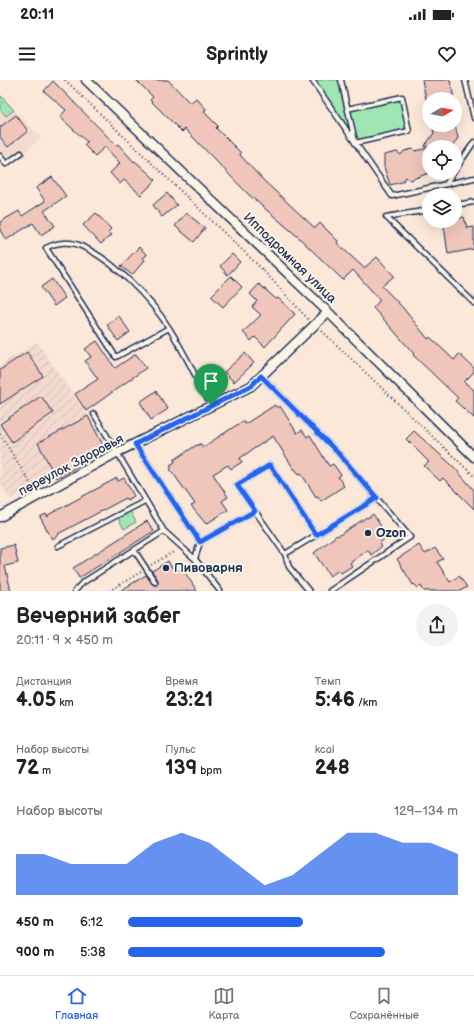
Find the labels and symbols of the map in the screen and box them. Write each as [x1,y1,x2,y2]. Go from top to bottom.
north arrow [422,92,462,132]
street label: Ипподромная улица [240,209,340,307]
pin [194,364,228,405]
street label: переулок Здоровья [16,431,126,499]
place label: Ozon [376,525,406,541]
marker: Ozon [363,528,373,538]
place label: Пивоварня [174,560,243,576]
marker: Пивоварня [161,563,171,573]

